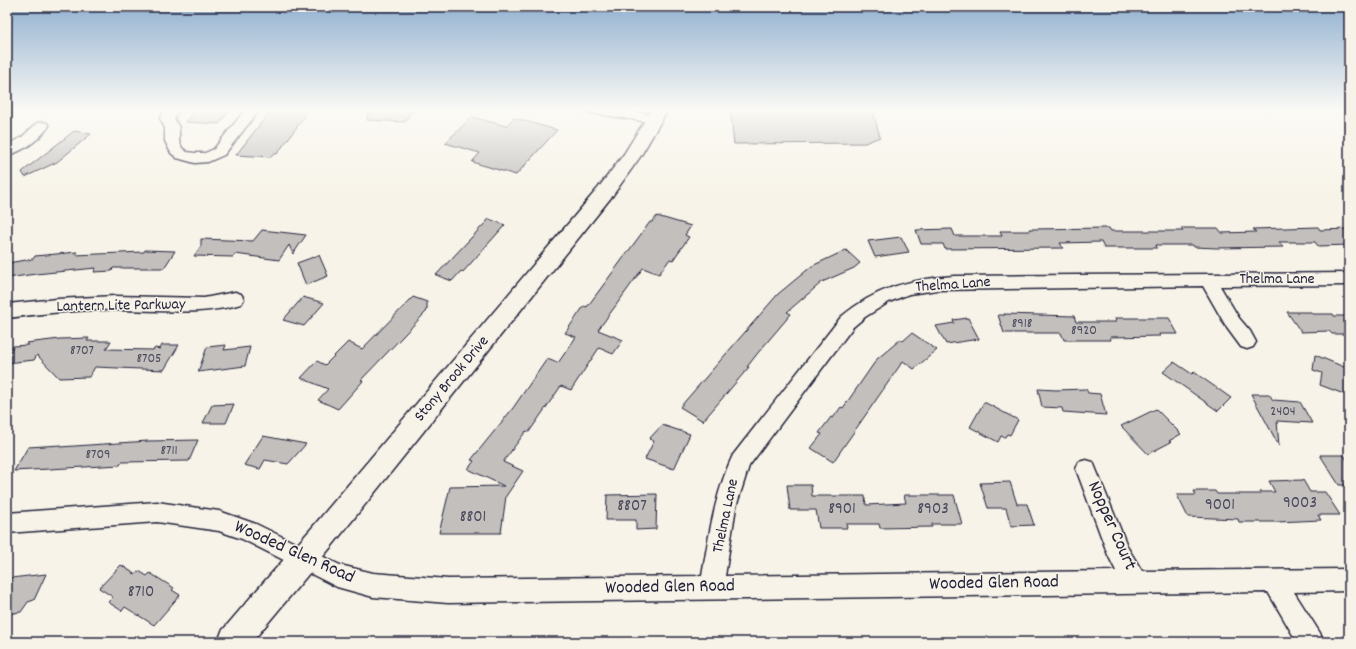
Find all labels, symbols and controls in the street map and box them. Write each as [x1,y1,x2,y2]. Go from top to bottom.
street label: Thelma Lane [1239,268,1315,291]
street label: Thelma Lane [915,271,991,299]
street label: Lantern Lite Parkway [56,293,186,319]
house number: 8918 [1012,314,1033,334]
house number: 8920 [1071,321,1097,341]
street label: Stony Brook Drive [409,331,495,427]
house number: 8707 [70,341,94,361]
house number: 8705 [136,349,162,369]
house number: 2404 [1270,402,1296,422]
house number: 8711 [160,441,178,461]
house number: 8709 [85,445,111,465]
street label: Thelma Lane [707,477,745,555]
street label: Nopper Court [1079,477,1143,575]
house number: 9003 [1283,492,1317,516]
house number: 9001 [1205,494,1235,518]
house number: 8807 [617,495,647,519]
house number: 8901 [828,498,856,522]
house number: 8903 [917,498,949,522]
house number: 8801 [460,506,486,530]
street label: Wooded Glen Road [229,514,359,592]
street label: Wooded Glen Road [929,569,1059,599]
street label: Wooded Glen Road [605,573,735,603]
house number: 8710 [128,581,154,605]

